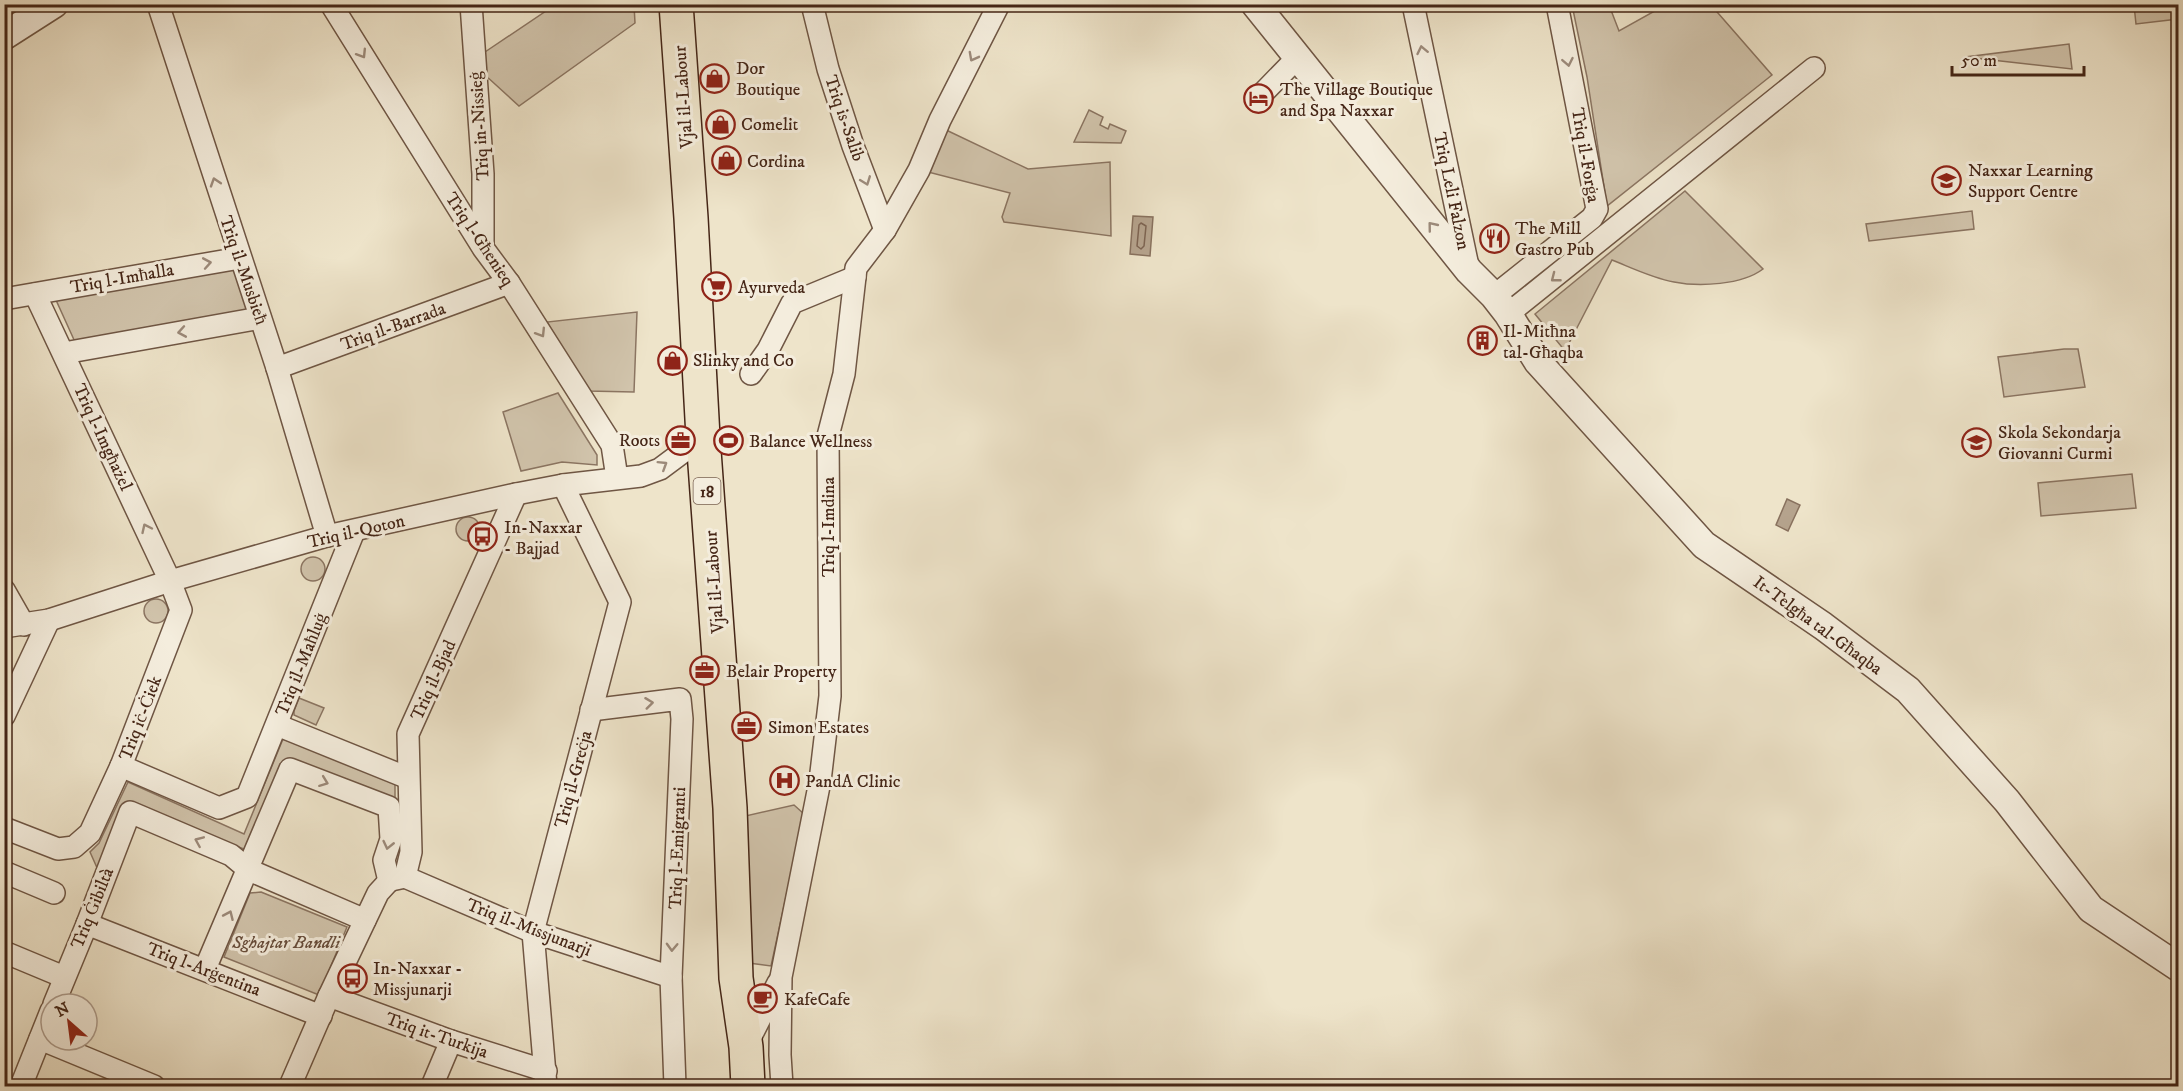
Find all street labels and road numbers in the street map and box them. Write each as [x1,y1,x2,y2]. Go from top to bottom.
street label: Vjal il-Labour [669,44,699,150]
street label: Triq in-Nissieġ [465,71,495,181]
street label: Triq is-Salib [819,72,869,164]
street label: Triq il-Forġa [1566,106,1604,205]
street label: Triq Leli Falzon [1428,130,1474,253]
street label: Triq l-Għenieq [440,189,519,291]
street label: Triq il-Musbieħ [214,213,272,328]
street label: Triq l-Imħalla [69,259,176,299]
street label: Triq il-Barrada [338,298,449,356]
street label: Triq l-Imgħażel [68,380,137,495]
street label: Triq l-Imdina [818,477,840,577]
road number: 18 [694,478,720,504]
street label: Triq il-Qoton [305,510,408,554]
street label: Vjal il-Labour [700,529,730,635]
street label: It-Telgħa tal-Għaqba [1748,572,1887,680]
street label: Triq il-Maħluġ [271,610,333,719]
street label: Triq il-Bjad [406,637,461,724]
street label: Triq iċ-Ċiek [115,673,167,764]
street label: Triq il-Greċja [550,728,598,830]
street label: Triq l-Emigranti [665,787,691,910]
street label: Triq Ġibiltà [67,864,119,952]
street label: Triq il-Missjunarji [463,894,594,962]
street label: Triq l-Arġentina [144,938,264,1002]
street label: Triq it-Turkija [383,1008,491,1064]

